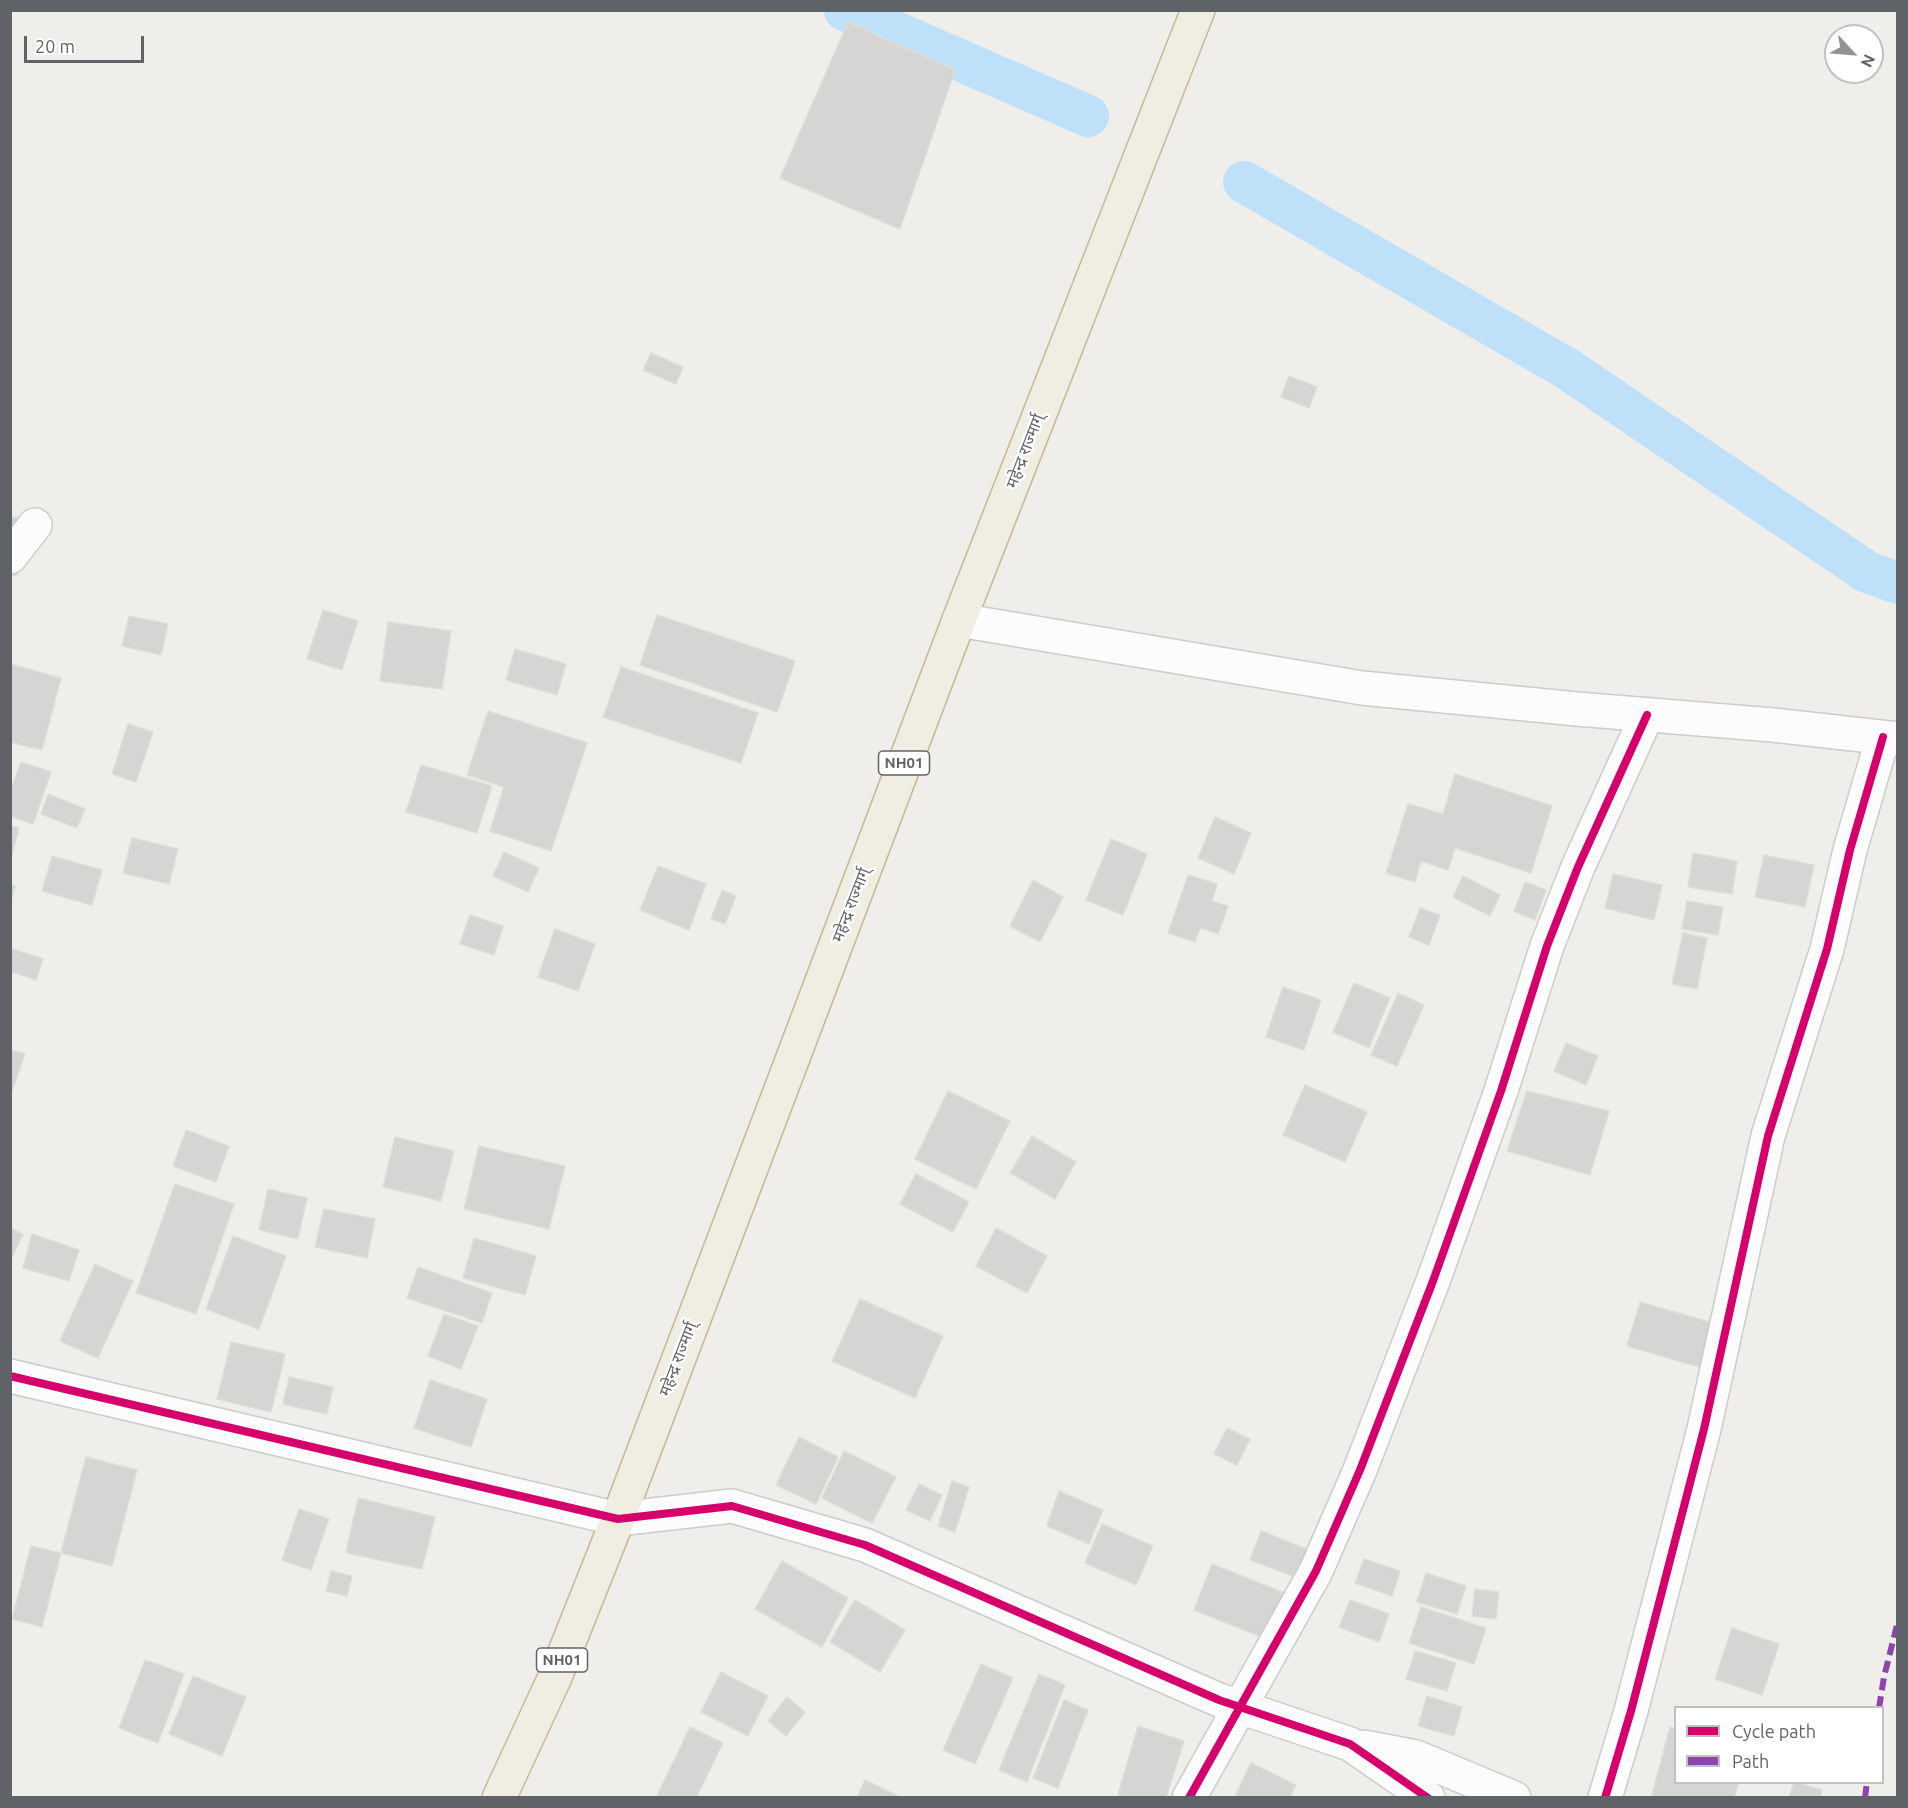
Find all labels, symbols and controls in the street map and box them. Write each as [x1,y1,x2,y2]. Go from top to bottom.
scale bar [27,24,147,62]
north arrow [1824,24,1884,84]
text: 20 m [35,36,75,56]
text: N [1858,52,1879,70]
street label: महेन्द्र राज्मार्ग् [1002,411,1048,491]
road number: NH01 [878,751,930,775]
street label: महेन्द्र राज्मार्ग् [828,865,874,945]
street label: महेन्द्र राज्मार्ग् [655,1319,701,1399]
road number: NH01 [536,1648,588,1672]
legend [1674,1706,1884,1784]
text: Cycle path [1732,1721,1816,1741]
text: Path [1732,1751,1769,1771]

